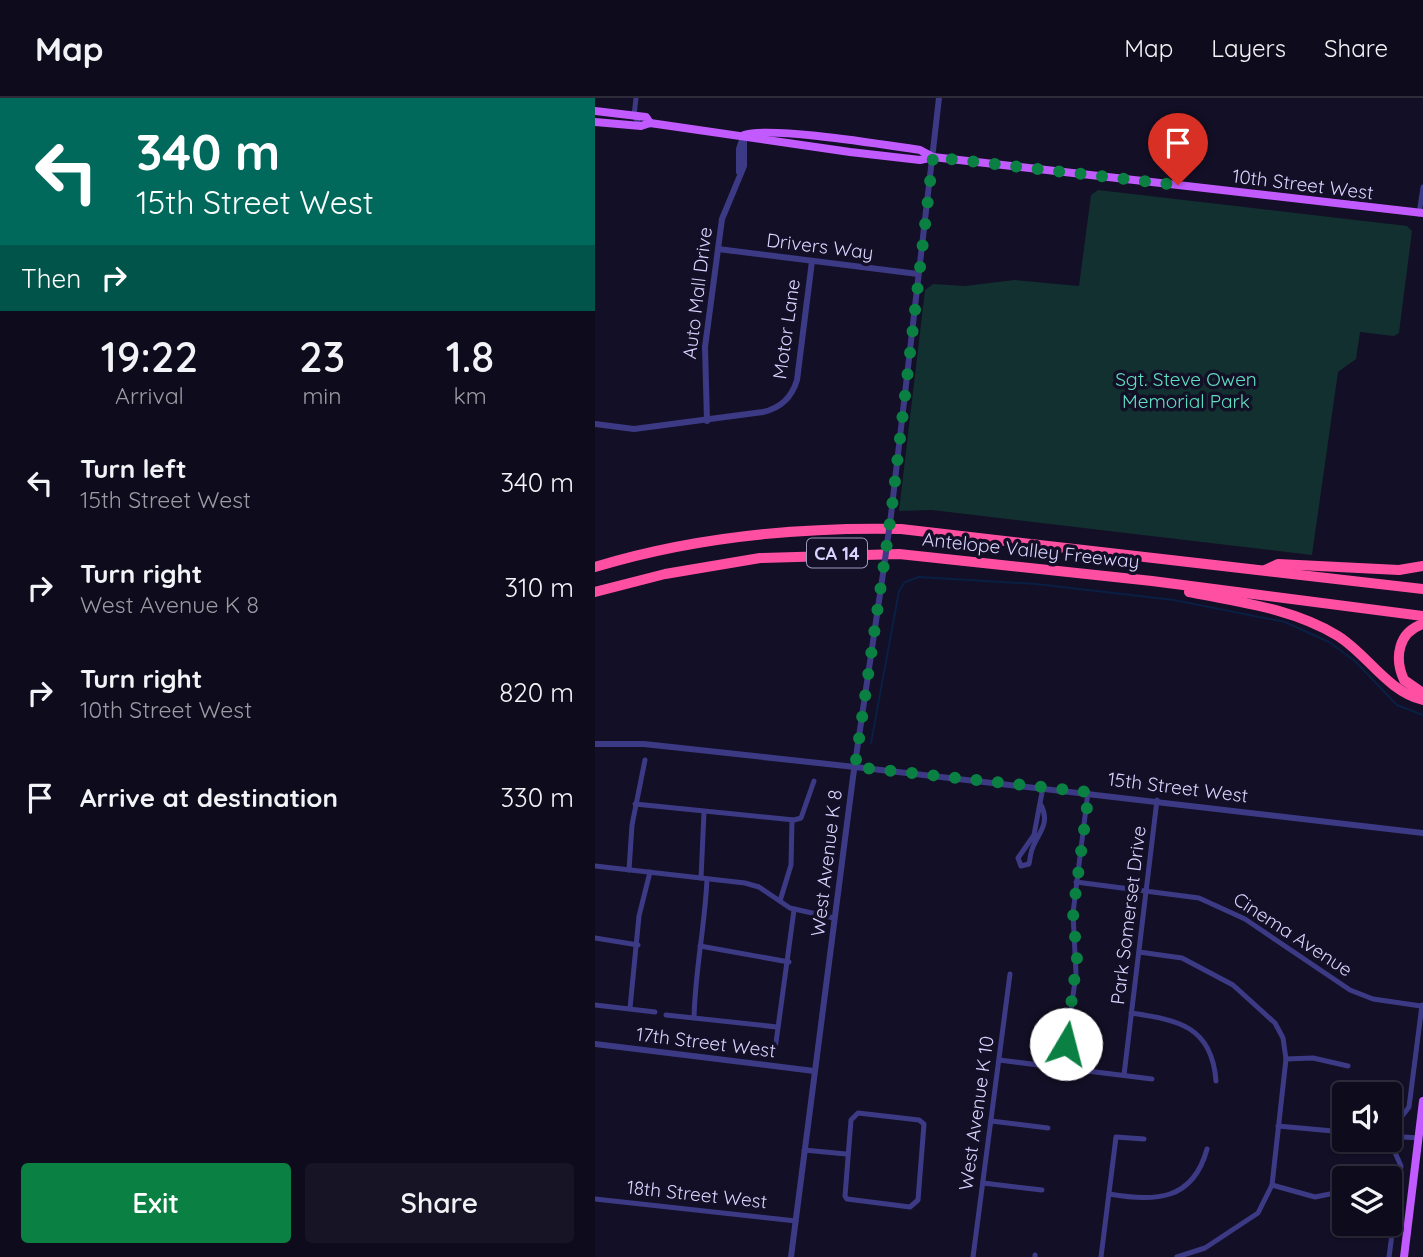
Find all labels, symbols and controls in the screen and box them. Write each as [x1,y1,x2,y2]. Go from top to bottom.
text: Map [35,28,103,69]
text: Map [1124,33,1173,63]
text: Layers [1211,33,1286,63]
text: Share [1324,33,1388,63]
pin [1148,113,1208,185]
text: 340 m [136,121,280,182]
icon: arrive [1159,124,1197,162]
icon: left [21,126,112,217]
street label: 10th Street West [1231,163,1375,205]
text: 15th Street West [136,182,374,222]
street label: Auto Mall Drive [677,226,717,360]
street label: Drivers Way [765,228,875,264]
icon: right [95,259,133,297]
text: Then [21,262,81,295]
street label: Motor Lane [767,277,805,381]
text: 19:22 [101,330,198,383]
text: 23 [299,330,345,383]
text: 1.8 [446,330,494,383]
park label: Sgt. Steve Owen Memorial Park [1115,367,1257,413]
text: Arrival [115,381,184,410]
text: min [302,381,342,410]
text: km [453,381,487,410]
text: Turn left [80,452,187,485]
icon: left [21,464,59,502]
text: 340 m [500,466,574,499]
text: 15th Street West [80,485,251,514]
street label: Antelope Valley Freeway [921,527,1141,573]
road number: CA 14 [807,538,867,568]
text: Turn right [80,557,202,590]
icon: right [21,569,59,607]
text: 310 m [504,571,574,604]
text: West Avenue K 8 [80,590,259,619]
text: Turn right [80,662,202,695]
icon: right [21,674,59,712]
text: 820 m [499,676,574,709]
text: 10th Street West [80,695,252,724]
street label: 15th Street West [1107,766,1249,808]
icon: arrive [21,779,59,817]
text: Arrive at destination [80,781,338,814]
text: 330 m [500,781,574,814]
street label: West Avenue K 8 [805,788,847,938]
street label: Park Somerset Drive [1105,824,1151,1006]
street label: Cinema Avenue [1229,887,1357,981]
position arrow [1029,1007,1103,1081]
street label: 17th Street West [635,1022,777,1062]
street label: West Avenue K 10 [953,1034,999,1192]
map controls [1332,1082,1402,1236]
button: sound [1332,1082,1402,1152]
button: Exit [21,1163,291,1243]
button: Share [305,1163,574,1243]
button: layers [1332,1166,1402,1236]
street label: 18th Street West [626,1175,768,1213]

